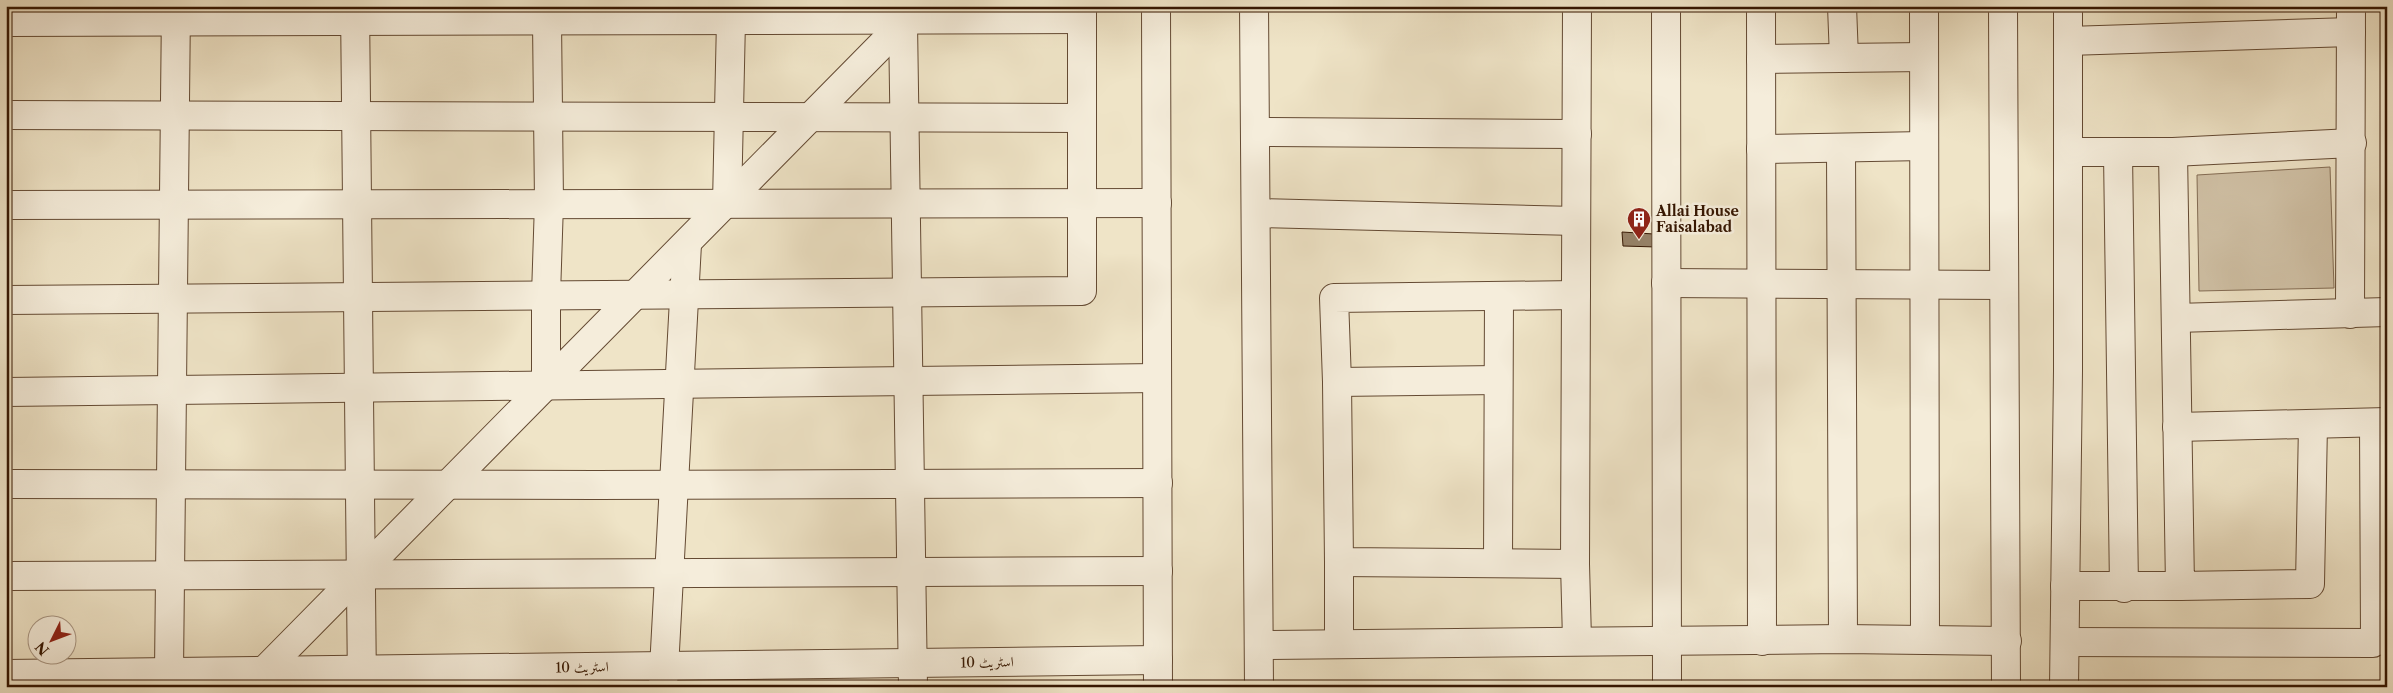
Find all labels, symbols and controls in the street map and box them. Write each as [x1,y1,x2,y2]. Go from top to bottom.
place label: Allai House Faisalabad [1655,202,1739,236]
building icon: Allai House Faisalabad [1626,206,1652,240]
north arrow [28,616,78,666]
text: N [32,638,53,659]
street label: اسٹریٹ 10 [960,653,1014,671]
street label: اسٹریٹ 10 [555,658,609,676]

